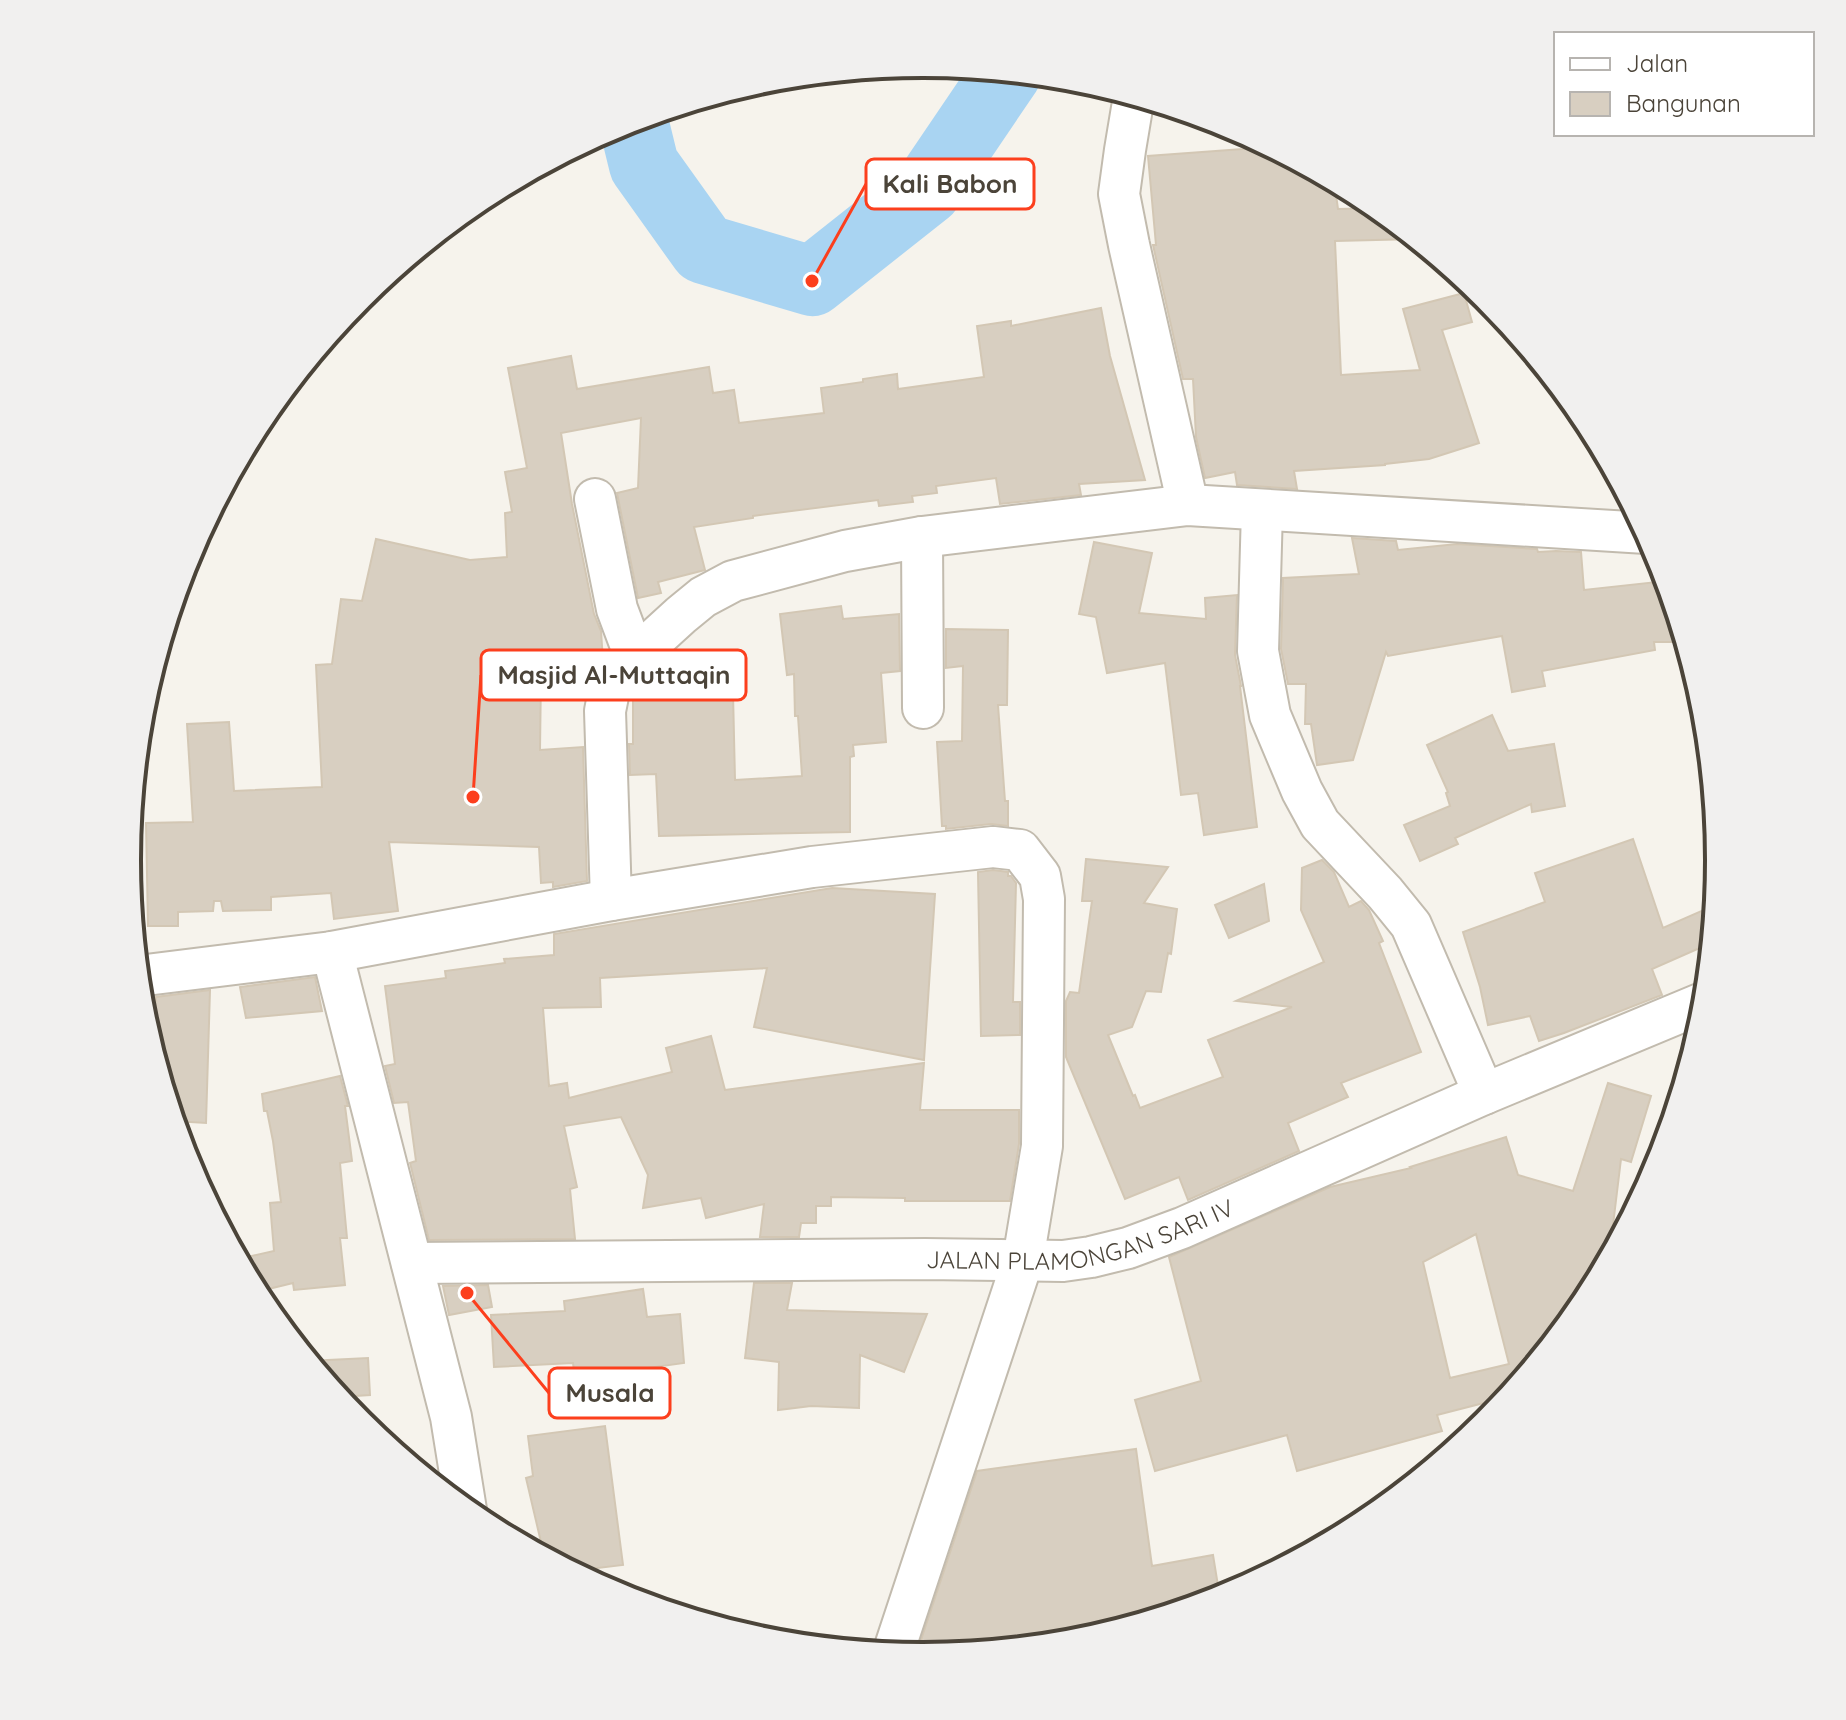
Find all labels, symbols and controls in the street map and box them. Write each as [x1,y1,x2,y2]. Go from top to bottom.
legend [1554,32,1814,136]
text: Jalan [1626,48,1688,78]
text: Bangunan [1626,88,1741,118]
callout: Kali Babon [866,159,1034,209]
text: Kali Babon [882,167,1018,200]
callout: Masjid Al-Muttaqin [481,650,746,700]
text: Masjid Al-Muttaqin [497,658,731,691]
street label: JALAN PLAMONGAN SARI IV [926,1192,1238,1276]
callout: Musala [549,1368,670,1418]
text: Musala [566,1376,654,1409]

